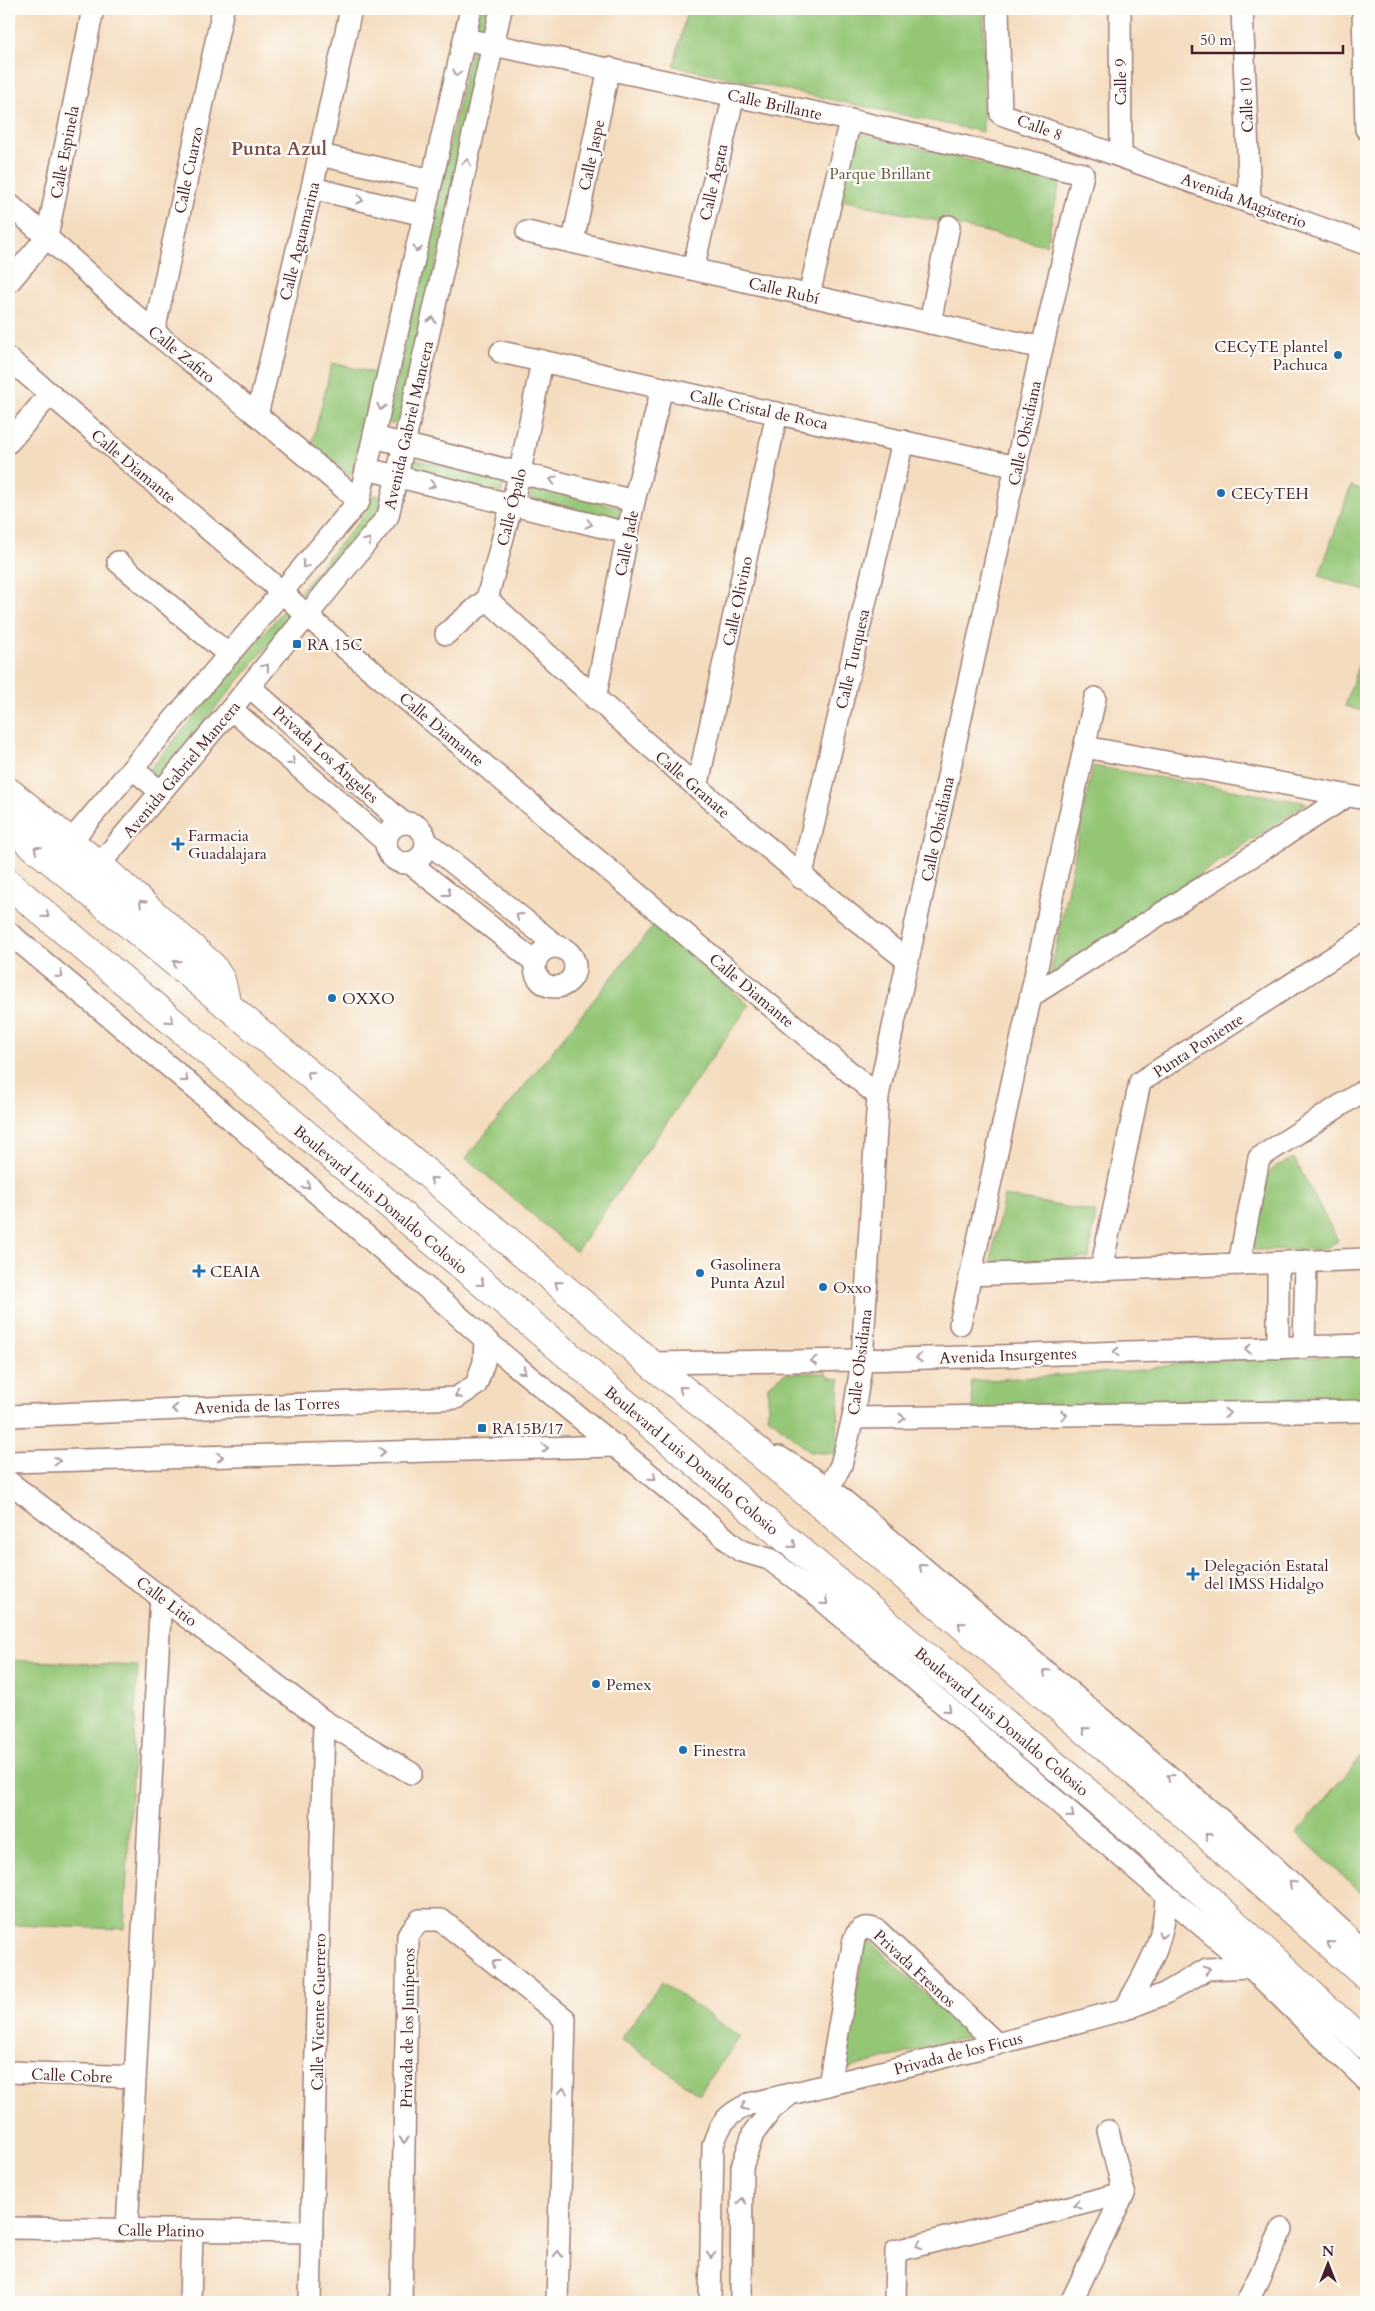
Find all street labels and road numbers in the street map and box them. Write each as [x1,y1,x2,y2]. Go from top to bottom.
street label: Calle 9 [1110,58,1132,106]
street label: Calle 10 [1235,77,1259,133]
street label: Calle Brillante [725,84,824,126]
street label: Calle Espinela [45,104,85,201]
street label: Calle 8 [1014,110,1066,146]
street label: Calle Jaspe [574,118,610,193]
street label: Calle Cuarzo [169,124,209,216]
street label: Calle Ágata [694,142,733,223]
street label: Avenida Magisterio [1178,168,1310,234]
street label: Calle Aguamarina [275,179,325,303]
street label: Calle Rubí [746,272,822,310]
street label: Calle Zafiro [143,321,220,389]
street label: Avenida Gabriel Mancera [379,339,439,512]
street label: Calle Obsidiana [1003,378,1047,488]
street label: Calle Cristal de Roca [687,385,830,435]
street label: Calle Diamante [86,425,181,509]
street label: Calle Ópalo [492,466,532,548]
street label: Calle Jade [610,508,644,578]
street label: Calle Olivino [718,554,758,648]
street label: Calle Turquesa [831,607,875,711]
street label: Calle Diamante [394,688,489,772]
street label: Avenida Gabriel Mancera [118,696,246,843]
street label: Privada Los Ángeles [267,701,383,808]
street label: Calle Granate [650,746,735,823]
street label: Calle Obsidiana [916,774,960,884]
street label: Calle Diamante [704,949,799,1033]
street label: Punta Poniente [1149,1008,1248,1083]
street label: Boulevard Luis Donaldo Colosio [289,1120,472,1280]
street label: Calle Obsidiana [843,1308,877,1417]
street label: Avenida Insurgentes [939,1343,1077,1369]
street label: Boulevard Luis Donaldo Colosio [600,1381,783,1541]
street label: Avenida de las Torres [194,1392,340,1420]
street label: Calle Litio [131,1572,202,1632]
street label: Boulevard Luis Donaldo Colosio [910,1642,1093,1802]
street label: Privada Fresnos [868,1925,960,2013]
street label: Calle Vicente Guerrero [307,1933,331,2091]
street label: Privada de los Juníperos [396,1948,420,2108]
street label: Privada de los Ficus [892,2027,1025,2081]
street label: Calle Cobre [31,2064,113,2088]
street label: Calle Platino [118,2219,205,2243]

